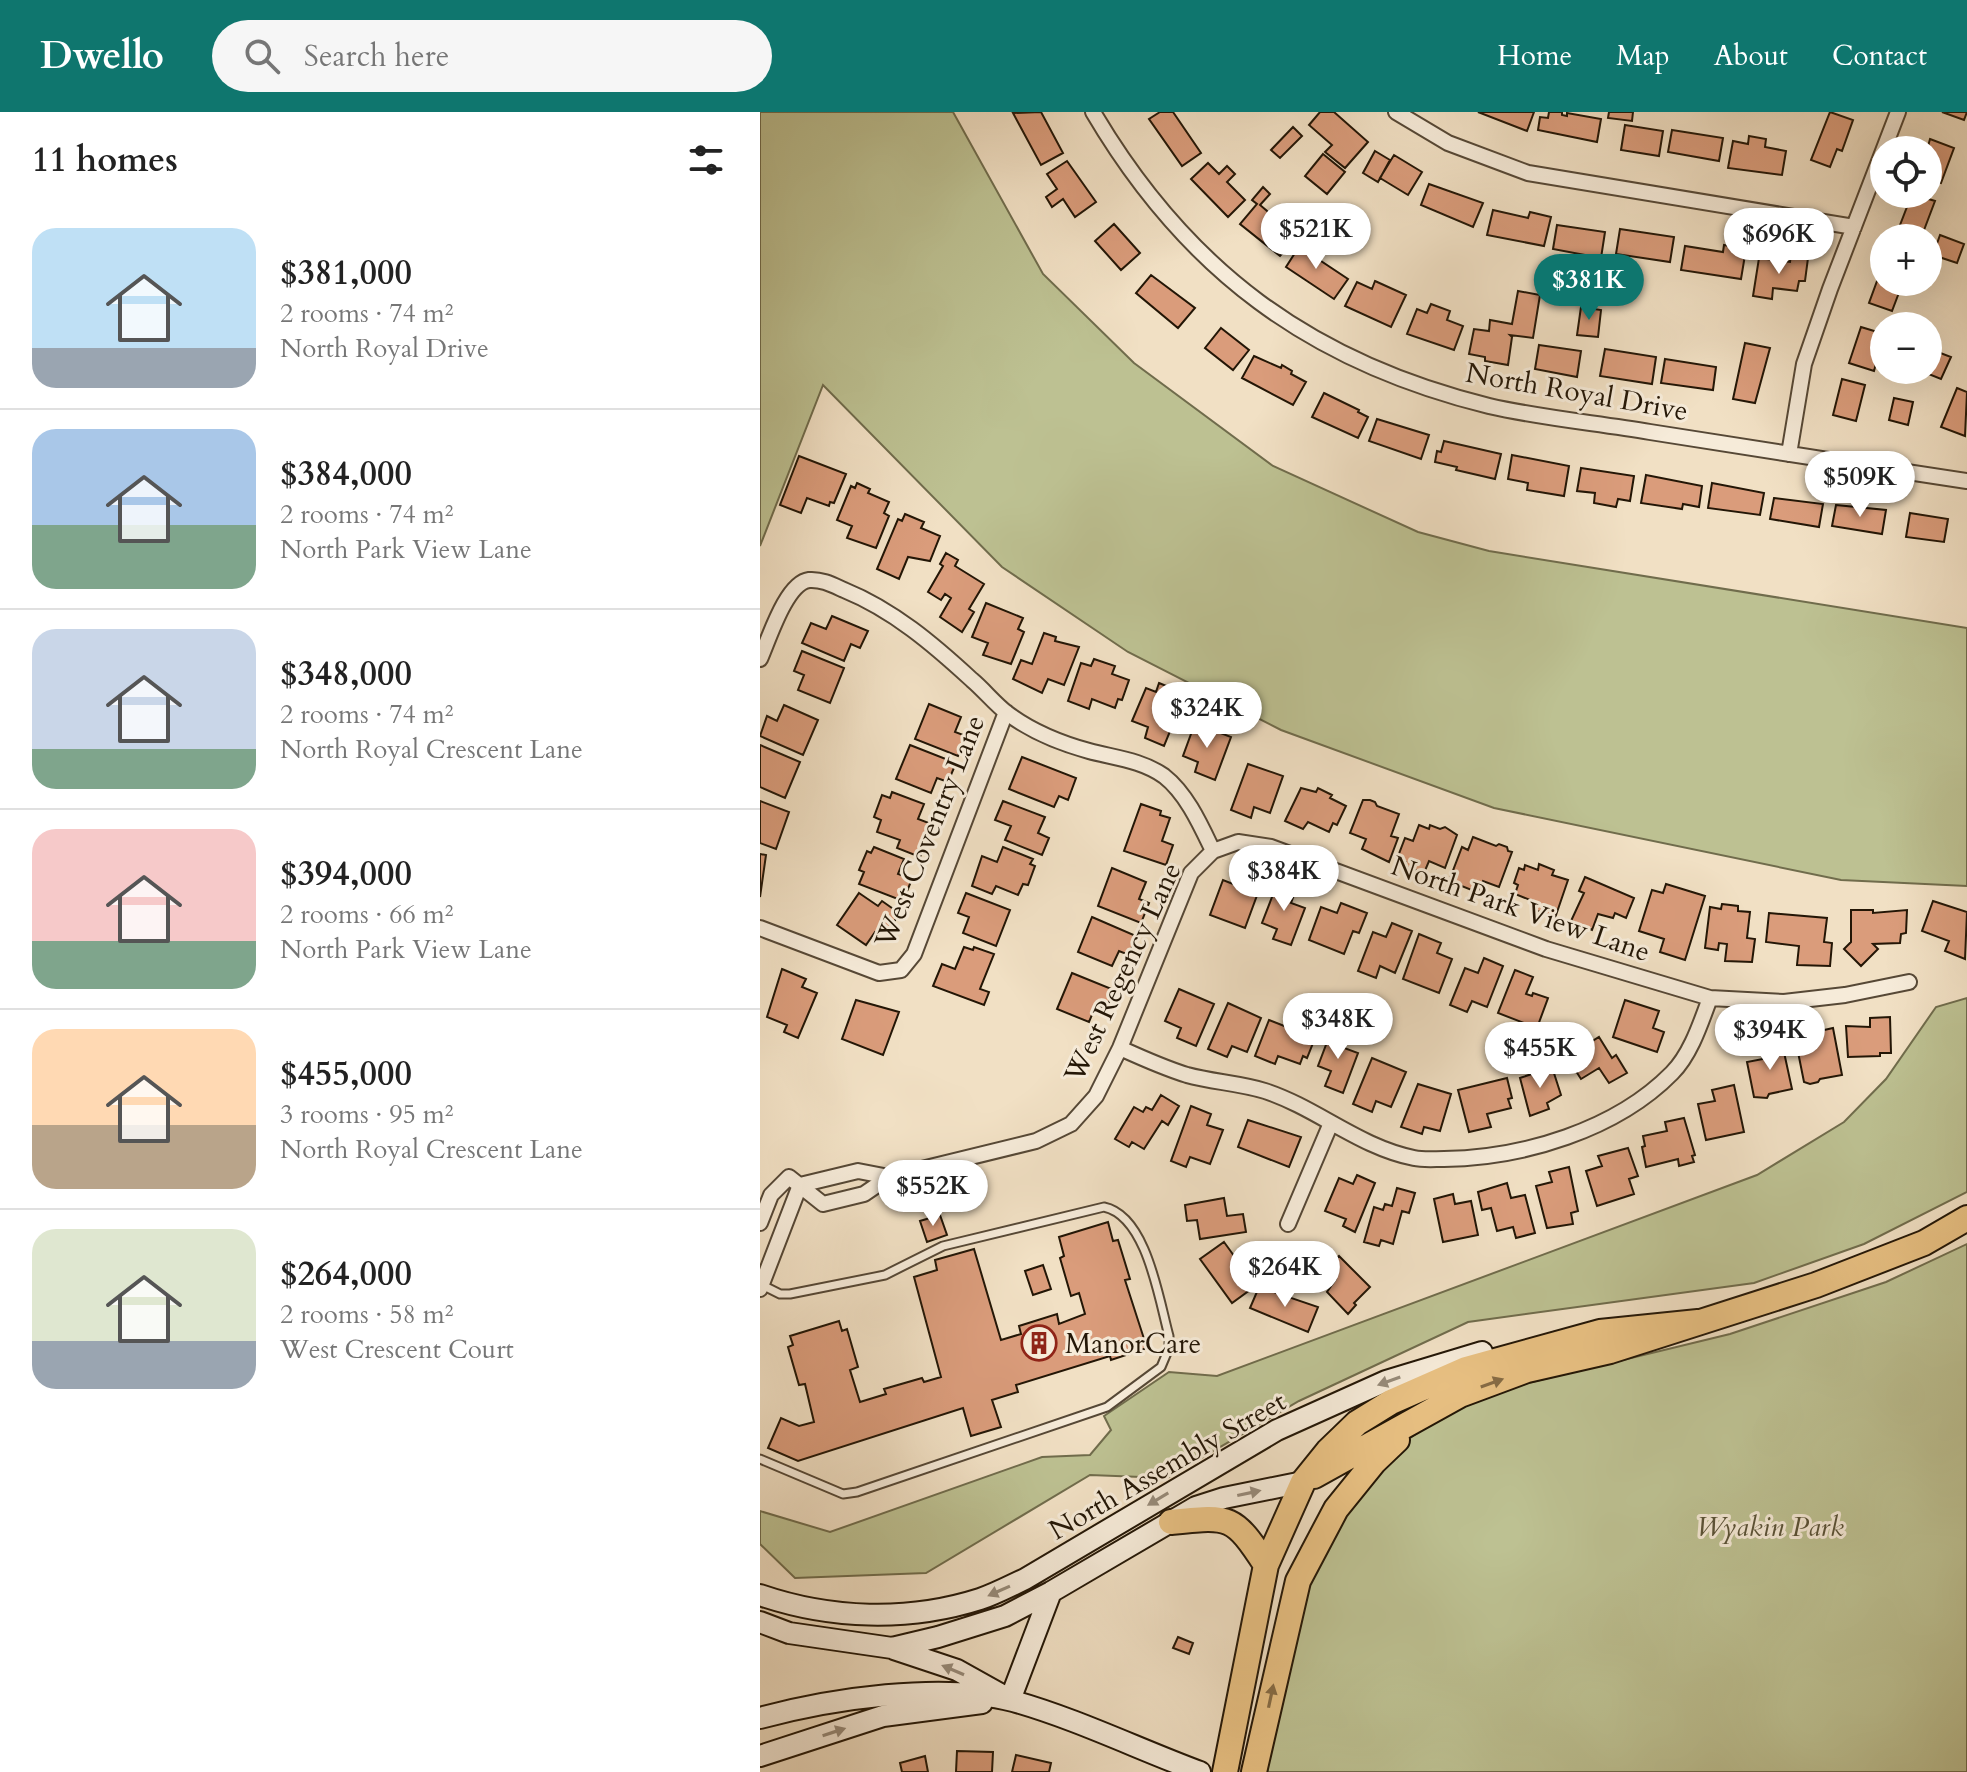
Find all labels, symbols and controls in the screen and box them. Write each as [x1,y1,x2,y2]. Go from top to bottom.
search box [212,20,772,92]
text: Dwello [40,30,164,82]
icon: search [240,34,284,78]
text: Search here [304,36,449,77]
text: Home [1497,37,1572,75]
text: Map [1616,37,1670,75]
text: About [1714,37,1788,75]
text: Contact [1832,37,1927,75]
map controls [1870,136,1942,384]
button: locate [1870,136,1942,208]
text: 11 homes [32,137,178,183]
icon: filters [684,138,728,182]
pin: $521K [1260,203,1372,271]
pin: $696K [1723,208,1835,276]
text: $521K [1279,211,1353,246]
text: $696K [1742,216,1816,251]
button: + [1870,224,1942,296]
text: $381,000 [280,250,412,296]
pin: $381K [1533,254,1645,322]
icon: home [96,260,192,356]
text: $381K [1552,262,1626,297]
text: 2 rooms · 74 m² [280,296,453,331]
button: − [1870,312,1942,384]
text: North Royal Drive [280,331,489,366]
street label: North Royal Drive [1463,354,1691,430]
text: $384,000 [280,451,412,497]
pin: $509K [1804,451,1916,519]
text: $509K [1823,459,1897,494]
icon: home [96,461,192,557]
text: 2 rooms · 74 m² [280,497,453,532]
text: North Park View Lane [280,532,532,567]
text: $348,000 [280,651,412,697]
icon: home [96,661,192,757]
pin: $324K [1151,682,1263,750]
text: $324K [1170,690,1244,725]
text: 2 rooms · 74 m² [280,697,453,732]
street label: West Coventry Lane [866,709,994,954]
text: North Royal Crescent Lane [280,732,583,767]
pin: $384K [1228,845,1340,913]
street label: North Park View Lane [1386,847,1655,971]
text: $394,000 [280,851,412,897]
text: $384K [1247,853,1321,888]
street label: West Regency Lane [1055,856,1191,1089]
icon: home [96,861,192,957]
text: 2 rooms · 66 m² [280,897,453,932]
text: North Park View Lane [280,932,532,967]
pin: $348K [1282,993,1394,1061]
text: $348K [1301,1001,1375,1036]
pin: $394K [1714,1004,1826,1072]
text: $394K [1733,1012,1807,1047]
pin: $455K [1484,1022,1596,1090]
text: $455K [1503,1030,1577,1065]
text: $455,000 [280,1051,412,1097]
icon: home [96,1061,192,1157]
text: 3 rooms · 95 m² [280,1097,453,1132]
text: North Royal Crescent Lane [280,1132,583,1167]
pin: $552K [877,1160,989,1228]
text: $552K [896,1168,970,1203]
pin: $264K [1229,1241,1341,1309]
text: $264K [1248,1249,1322,1284]
text: $264,000 [280,1251,412,1297]
icon: home [96,1261,192,1357]
text: 2 rooms · 58 m² [280,1297,453,1332]
building icon: ManorCare [1020,1324,1058,1362]
place label: ManorCare [1065,1325,1201,1363]
text: West Crescent Court [280,1332,514,1367]
one-way arrow [1377,1376,1401,1388]
one-way arrow [1480,1376,1504,1389]
street label: North Assembly Street [1042,1382,1293,1549]
one-way arrow [1237,1486,1262,1499]
one-way arrow [1147,1492,1169,1506]
park label: Wyakin Park [1696,1508,1844,1546]
one-way arrow [987,1584,1011,1597]
one-way arrow [942,1663,965,1676]
one-way arrow [1265,1683,1278,1708]
one-way arrow [823,1725,847,1738]

